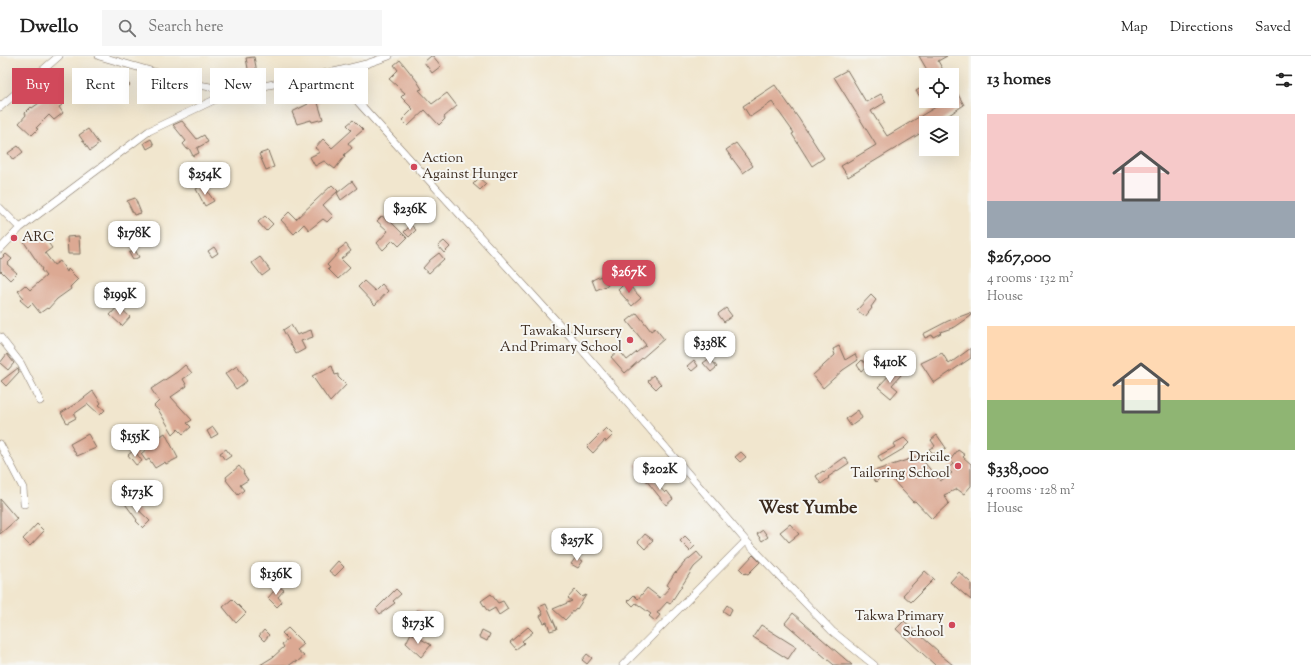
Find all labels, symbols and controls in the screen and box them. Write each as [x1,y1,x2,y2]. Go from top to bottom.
search box [102,10,382,46]
text: Dwello [20,14,78,41]
icon: search [116,17,138,39]
text: Search here [148,17,224,38]
text: Map [1121,18,1148,38]
text: Directions [1170,18,1233,38]
text: Saved [1255,18,1291,38]
chip: Buy [12,68,64,104]
chip: Rent [72,68,129,104]
chip: Filters [137,68,202,104]
chip: New [210,68,266,104]
chip: Apartment [274,68,368,104]
map controls [919,68,959,156]
button: locate [919,68,959,108]
text: 13 homes [987,68,1051,92]
icon: filters [1273,69,1295,91]
button: layers [919,116,959,156]
icon: home [1105,140,1177,212]
place label: Action Against Hunger [422,149,518,185]
pin: $254K [177,162,233,196]
marker: Action Against Hunger [409,162,419,172]
text: $254K [188,166,222,184]
pin: $236K [382,197,438,231]
text: $236K [393,201,427,219]
pin: $178K [106,221,162,255]
text: $178K [117,225,151,243]
place label: ARC [22,228,54,248]
marker: ARC [9,233,19,243]
text: $267,000 [987,246,1051,270]
pin: $267K [601,260,657,294]
text: $267K [611,264,647,282]
text: 4 rooms · 132 m² [987,270,1074,288]
pin: $199K [92,282,148,316]
text: $199K [103,286,137,304]
text: House [987,288,1023,306]
place label: Tawakal Nursery And Primary School [500,322,622,358]
pin: $338K [682,331,738,365]
marker: Tawakal Nursery And Primary School [625,335,635,345]
text: $338K [693,335,727,353]
pin: $410K [862,350,918,384]
icon: home [1105,352,1177,424]
text: $410K [873,354,907,372]
pin: $155K [107,424,163,458]
text: $155K [120,428,150,446]
place label: Dricile Tailoring School [851,448,950,484]
pin: $202K [632,457,688,491]
text: $338,000 [987,458,1049,482]
text: $202K [642,461,678,479]
marker: Dricile Tailoring School [953,461,963,471]
pin: $173K [109,480,165,514]
text: 4 rooms · 128 m² [987,482,1075,500]
text: $173K [121,484,153,502]
district label: West Yumbe [759,496,858,522]
text: House [987,500,1023,518]
pin: $257K [549,528,605,562]
text: $257K [560,532,594,550]
pin: $136K [248,562,304,596]
text: $136K [260,566,292,584]
place label: Takwa Primary School [855,607,944,643]
pin: $173K [390,611,446,645]
text: $173K [402,615,434,633]
marker: Takwa Primary School [947,620,957,630]

